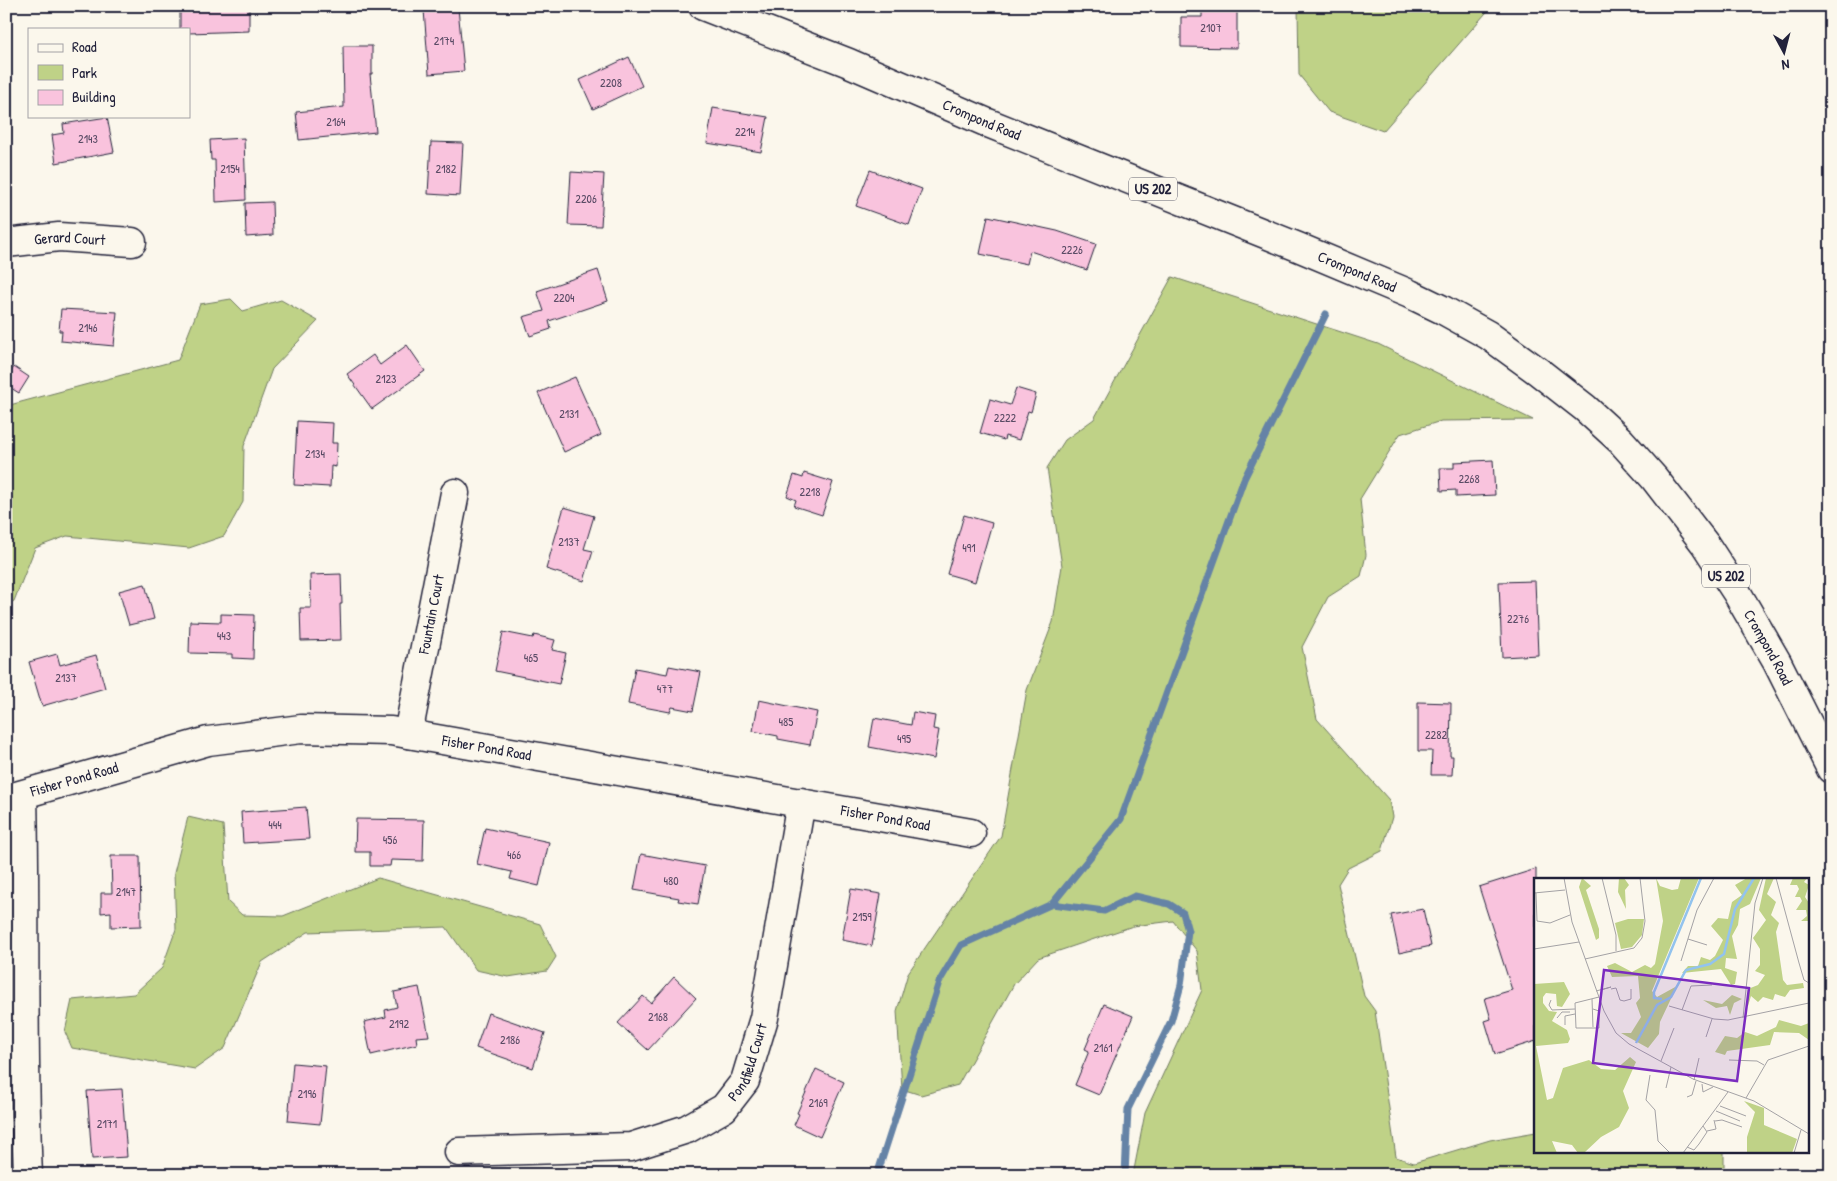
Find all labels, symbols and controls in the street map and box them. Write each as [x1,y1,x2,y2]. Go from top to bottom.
house number: 2107 [1200,19,1222,36]
legend [28,28,190,118]
north arrow [1760,28,1810,78]
house number: 2174 [434,32,455,49]
text: Road [72,36,97,57]
text: N [1780,56,1791,75]
text: Park [72,62,97,83]
house number: 2208 [600,74,622,91]
text: Building [72,86,116,107]
street label: Crompond Road [939,94,1024,145]
house number: 2164 [326,113,346,130]
house number: 2214 [735,123,756,140]
house number: 2143 [78,130,98,147]
house number: 2154 [220,160,240,177]
house number: 2182 [436,160,457,177]
road number: US 202 [1129,178,1177,200]
house number: 2206 [575,190,597,207]
street label: Gerard Court [33,226,107,250]
house number: 2226 [1061,241,1083,258]
street label: Crompond Road [1315,245,1400,297]
house number: 2204 [553,289,575,306]
house number: 2146 [78,319,98,336]
house number: 2123 [376,370,396,387]
house number: 2131 [559,405,579,422]
house number: 2222 [994,409,1017,426]
house number: 2134 [305,445,325,462]
house number: 2268 [1458,470,1480,487]
house number: 2218 [800,483,820,500]
house number: 2137 [558,533,580,550]
house number: 491 [962,539,976,556]
road number: US 202 [1702,564,1750,588]
street label: Fountain Court [413,572,449,657]
street label: Crompond Road [1739,606,1798,689]
house number: 2276 [1507,610,1529,627]
house number: 443 [217,627,231,644]
house number: 465 [524,649,538,666]
house number: 2137 [55,669,77,686]
house number: 477 [657,680,673,697]
house number: 485 [779,713,793,730]
house number: 2282 [1425,726,1447,743]
street label: Fisher Pond Road [439,729,533,766]
house number: 495 [897,730,911,747]
street label: Fisher Pond Road [27,756,121,802]
street label: Fisher Pond Road [838,799,932,836]
house number: 444 [268,816,282,833]
house number: 456 [383,831,397,848]
house number: 466 [507,846,521,863]
house number: 480 [663,872,679,889]
inset map [1534,878,1810,1154]
house number: 2147 [116,883,136,900]
house number: 2159 [852,908,872,925]
house number: 2168 [648,1008,668,1025]
house number: 2192 [389,1015,409,1032]
street label: Pondfield Court [722,1020,772,1105]
house number: 2186 [500,1031,520,1048]
house number: 2161 [1093,1039,1113,1056]
house number: 2196 [297,1085,317,1102]
house number: 2169 [808,1094,828,1111]
house number: 2171 [97,1115,117,1132]

